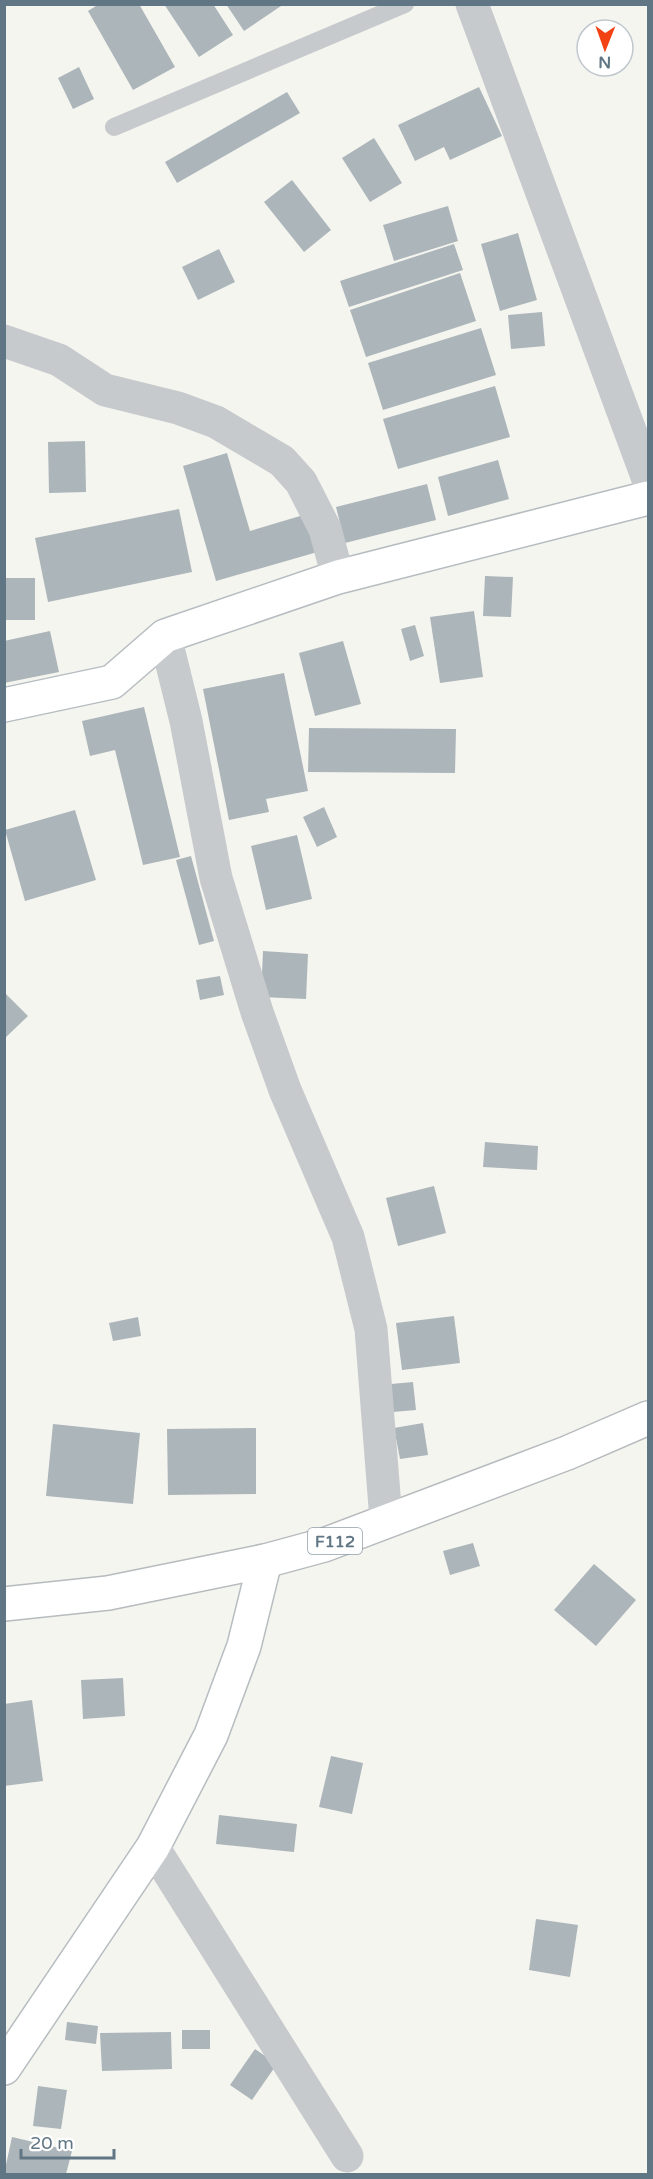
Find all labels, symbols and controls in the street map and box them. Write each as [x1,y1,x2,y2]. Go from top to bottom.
north arrow [575,18,635,78]
text: N [598,52,611,72]
road number: F112 [308,1528,362,1554]
scale bar [21,2122,114,2160]
text: 20 m [30,2132,74,2154]

